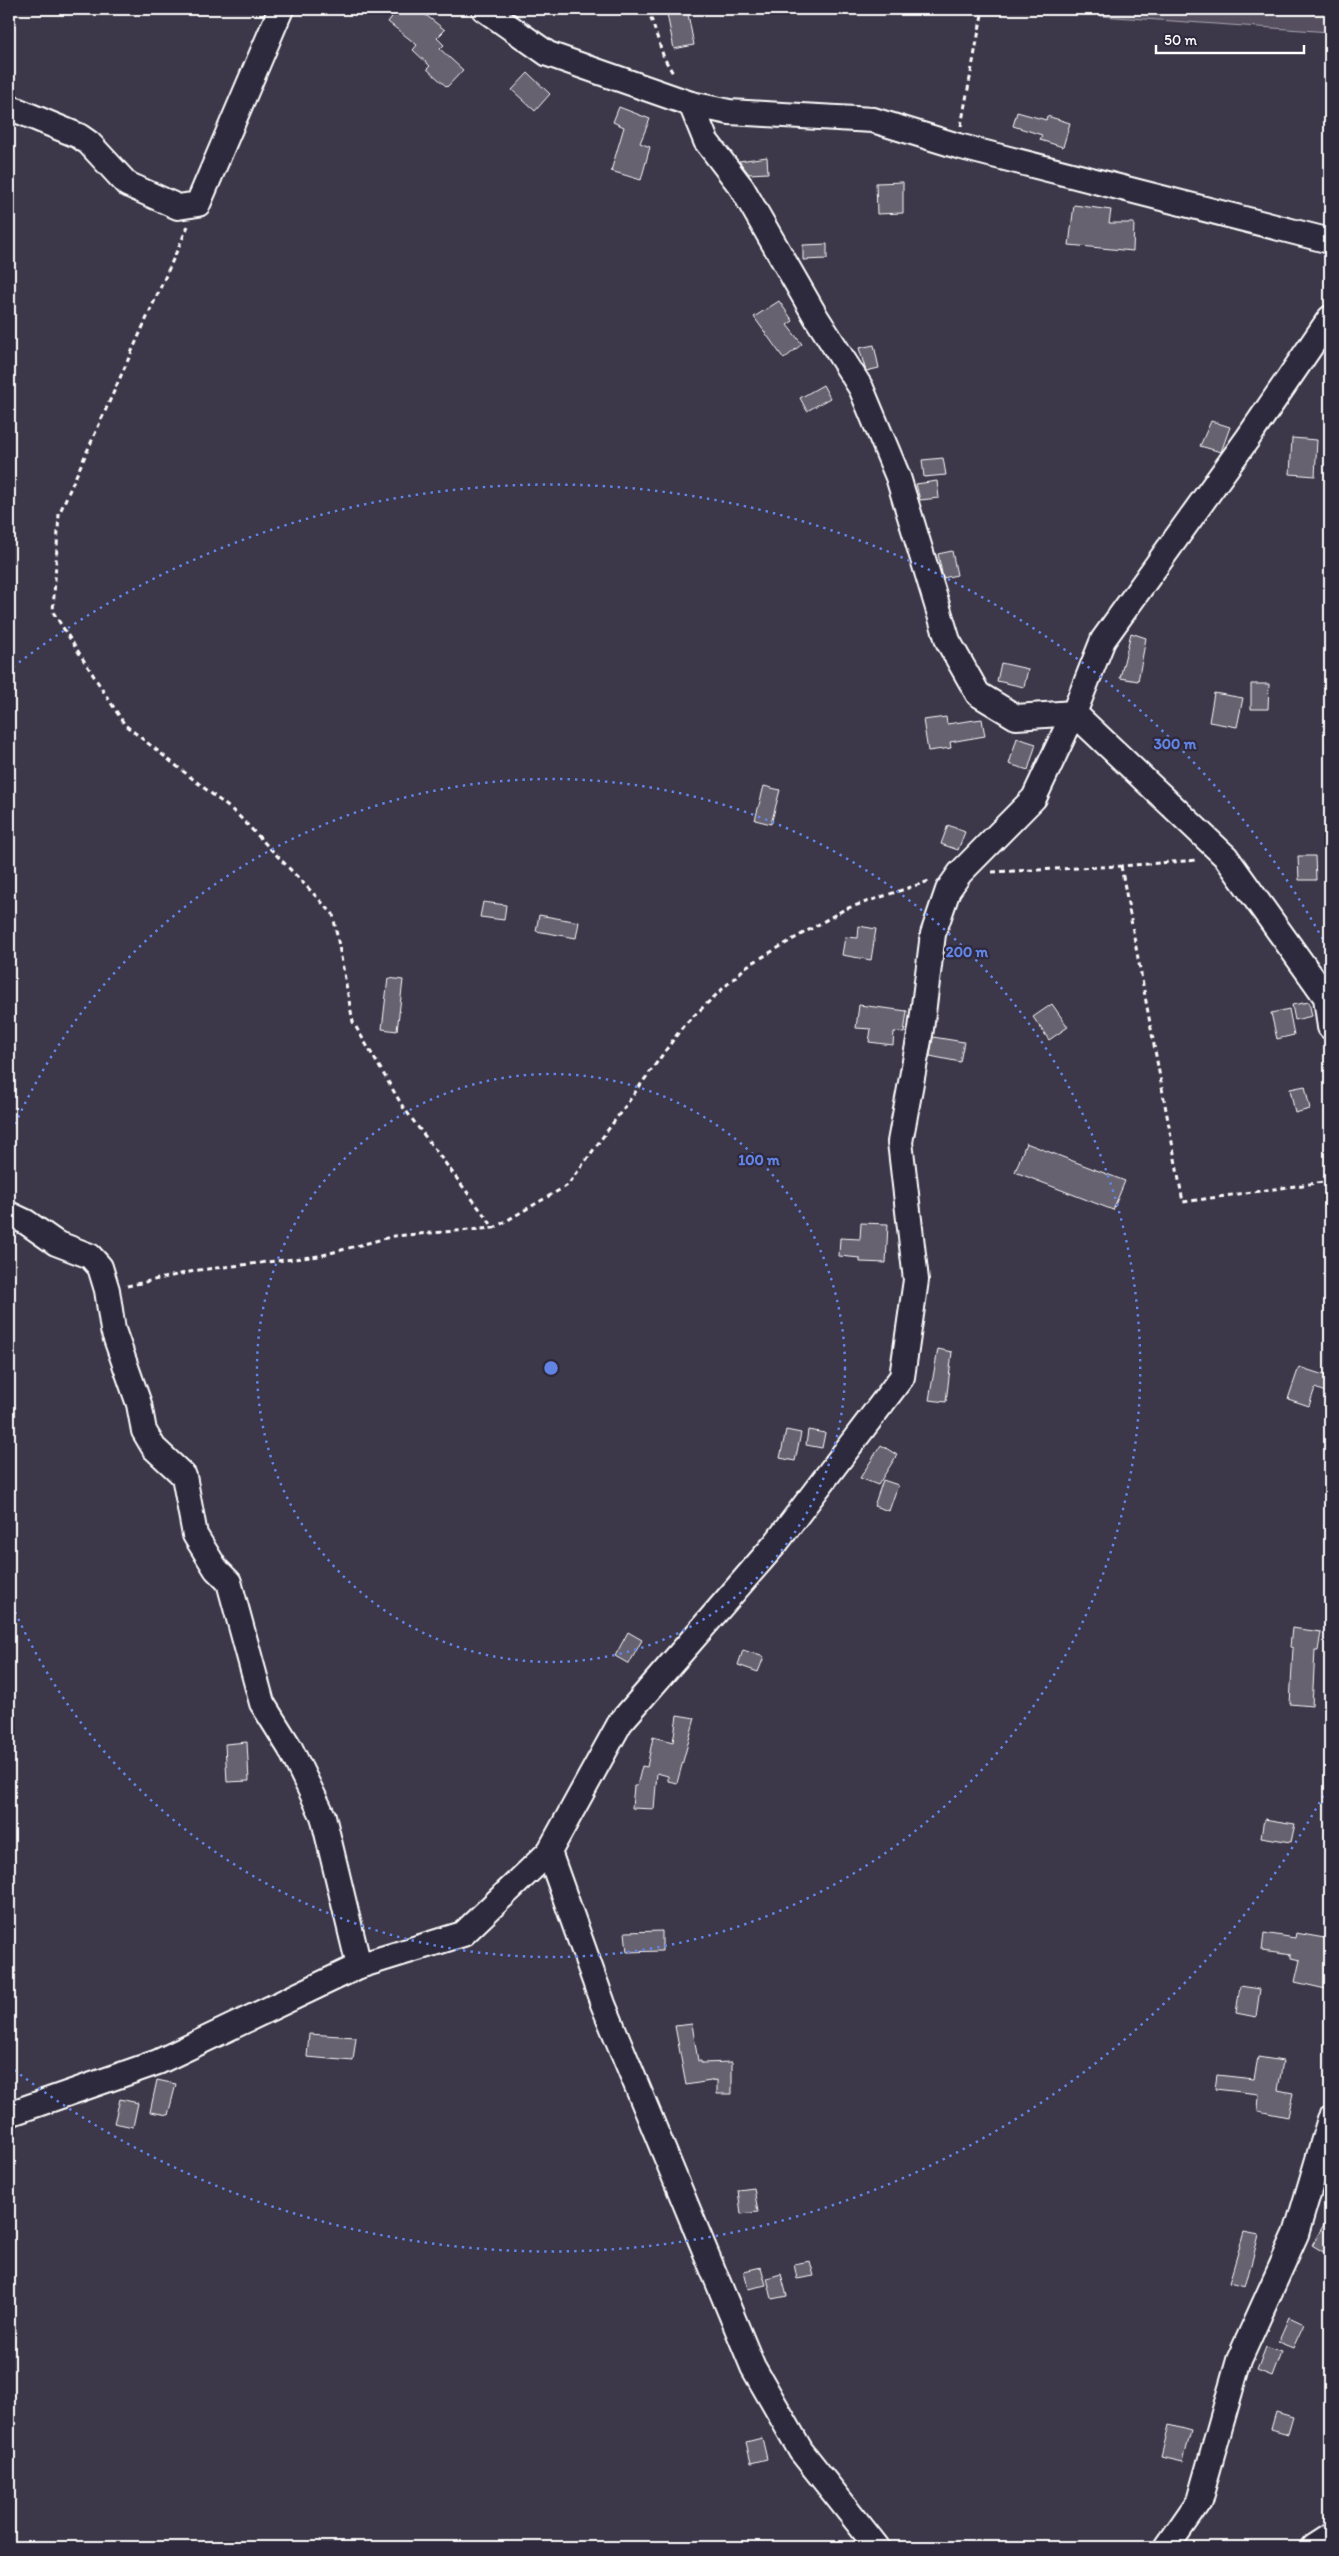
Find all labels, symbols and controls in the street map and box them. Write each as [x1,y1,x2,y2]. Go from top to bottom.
scale bar [1156,22,1304,54]
text: 50 m [1164,31,1197,49]
text: 300 m [1154,735,1197,753]
text: 200 m [946,943,989,961]
text: 100 m [738,1151,780,1169]
centre of rings [542,1359,560,1377]

